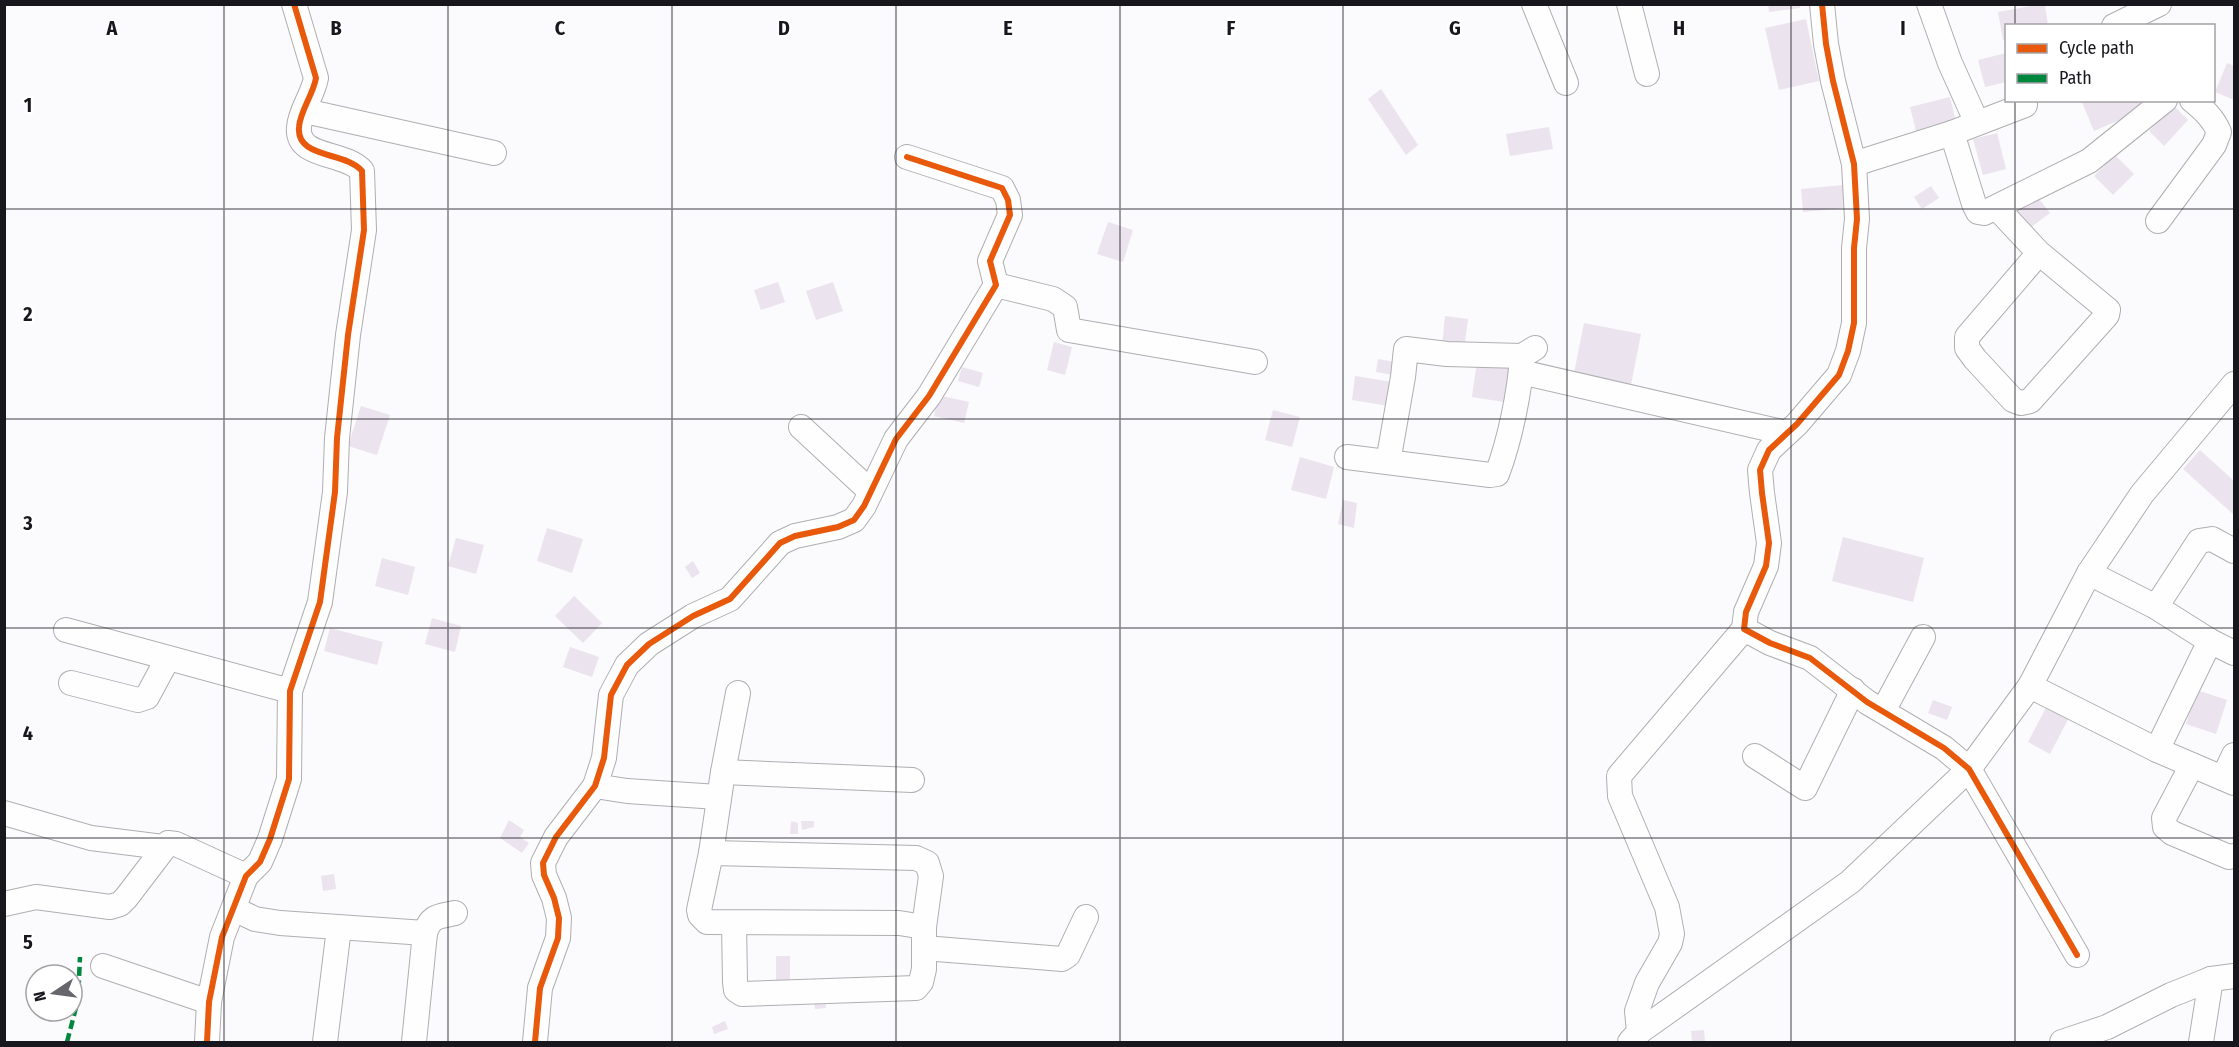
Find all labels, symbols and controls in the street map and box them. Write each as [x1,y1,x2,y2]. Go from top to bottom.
text: A [106,16,119,40]
text: B [330,16,342,40]
text: C [555,16,566,40]
text: D [778,16,790,40]
text: E [1003,16,1013,40]
text: F [1227,16,1236,40]
text: G [1449,16,1461,40]
text: H [1673,16,1685,40]
text: I [1900,16,1906,40]
legend [2005,24,2215,102]
text: Cycle path [2059,37,2134,59]
text: Path [2059,67,2092,89]
text: 1 [24,93,32,117]
text: 2 [22,302,33,326]
text: 3 [22,511,33,535]
text: 4 [23,721,33,745]
text: 5 [23,930,33,954]
north arrow [24,963,84,1023]
text: N [30,989,50,1003]

